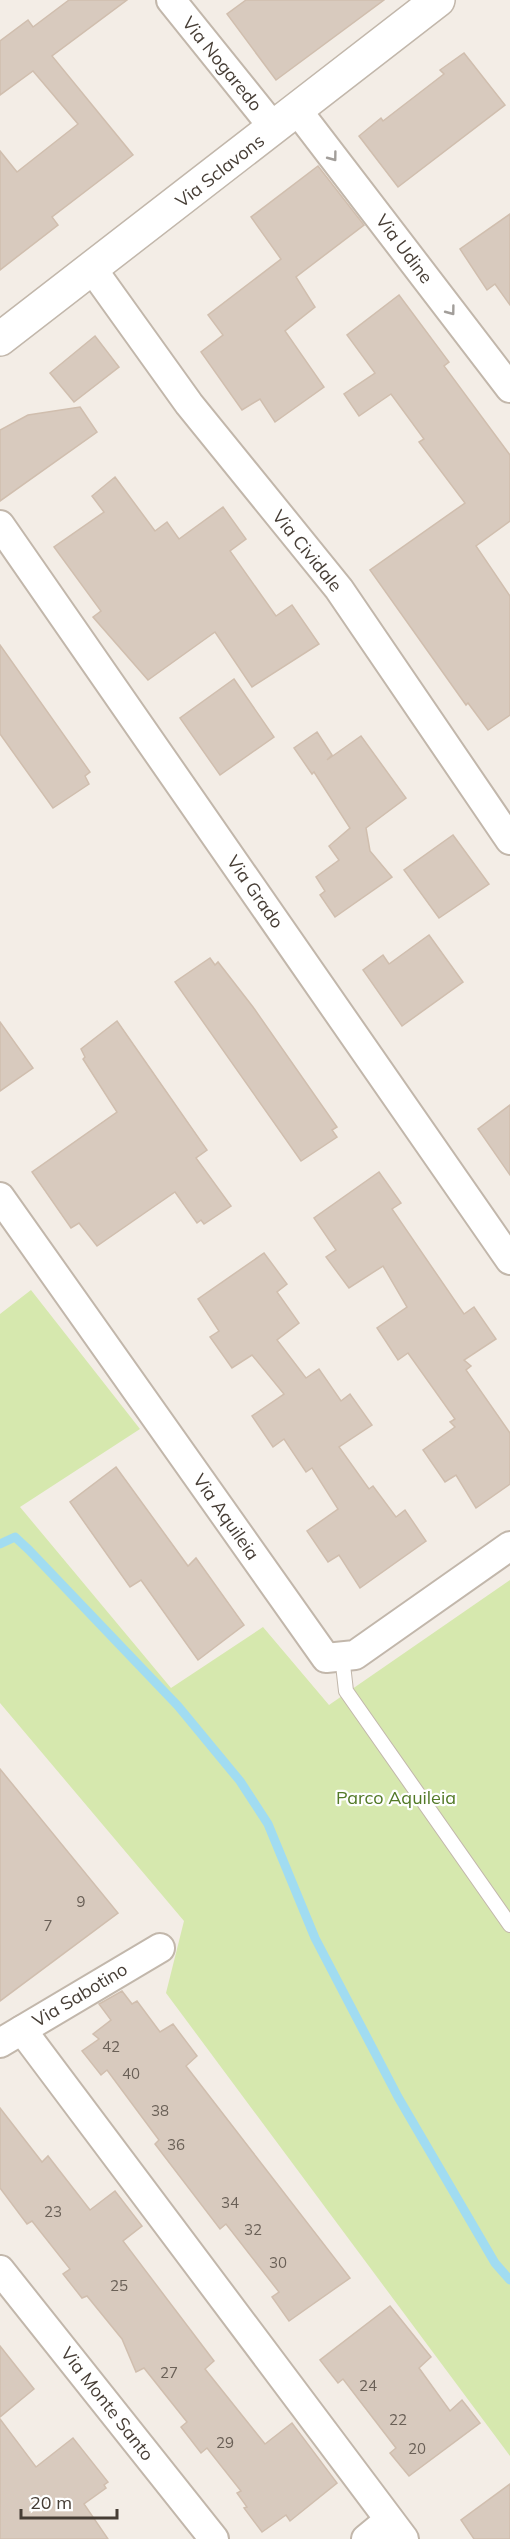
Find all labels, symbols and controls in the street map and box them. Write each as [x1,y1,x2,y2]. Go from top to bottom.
street label: Via Nogaredo [177,12,268,116]
street label: Via Sclavons [171,129,269,213]
one-way arrow [325,150,336,161]
street label: Via Udine [371,209,438,288]
one-way arrow [444,305,455,316]
street label: Via Cividale [267,505,347,596]
street label: Via Grado [222,851,289,933]
street label: Via Aquileia [188,1469,265,1564]
park label: Parco Aquileia [336,1786,456,1809]
house number: 9 [76,1892,86,1911]
house number: 7 [43,1916,53,1935]
street label: Via Sabotino [28,1957,131,2032]
house number: 42 [102,2037,120,2056]
house number: 40 [122,2064,140,2083]
house number: 38 [151,2101,169,2120]
house number: 36 [167,2135,185,2154]
house number: 34 [221,2193,239,2212]
house number: 23 [44,2202,62,2221]
house number: 32 [244,2220,262,2239]
house number: 30 [269,2253,287,2272]
house number: 25 [110,2276,128,2295]
street label: Via Monte Santo [56,2342,159,2465]
house number: 27 [160,2363,178,2382]
house number: 24 [359,2376,377,2395]
house number: 22 [389,2410,407,2429]
house number: 29 [216,2433,234,2452]
house number: 20 [408,2439,426,2458]
scale bar [21,2482,117,2520]
text: 20 m [30,2491,72,2514]

